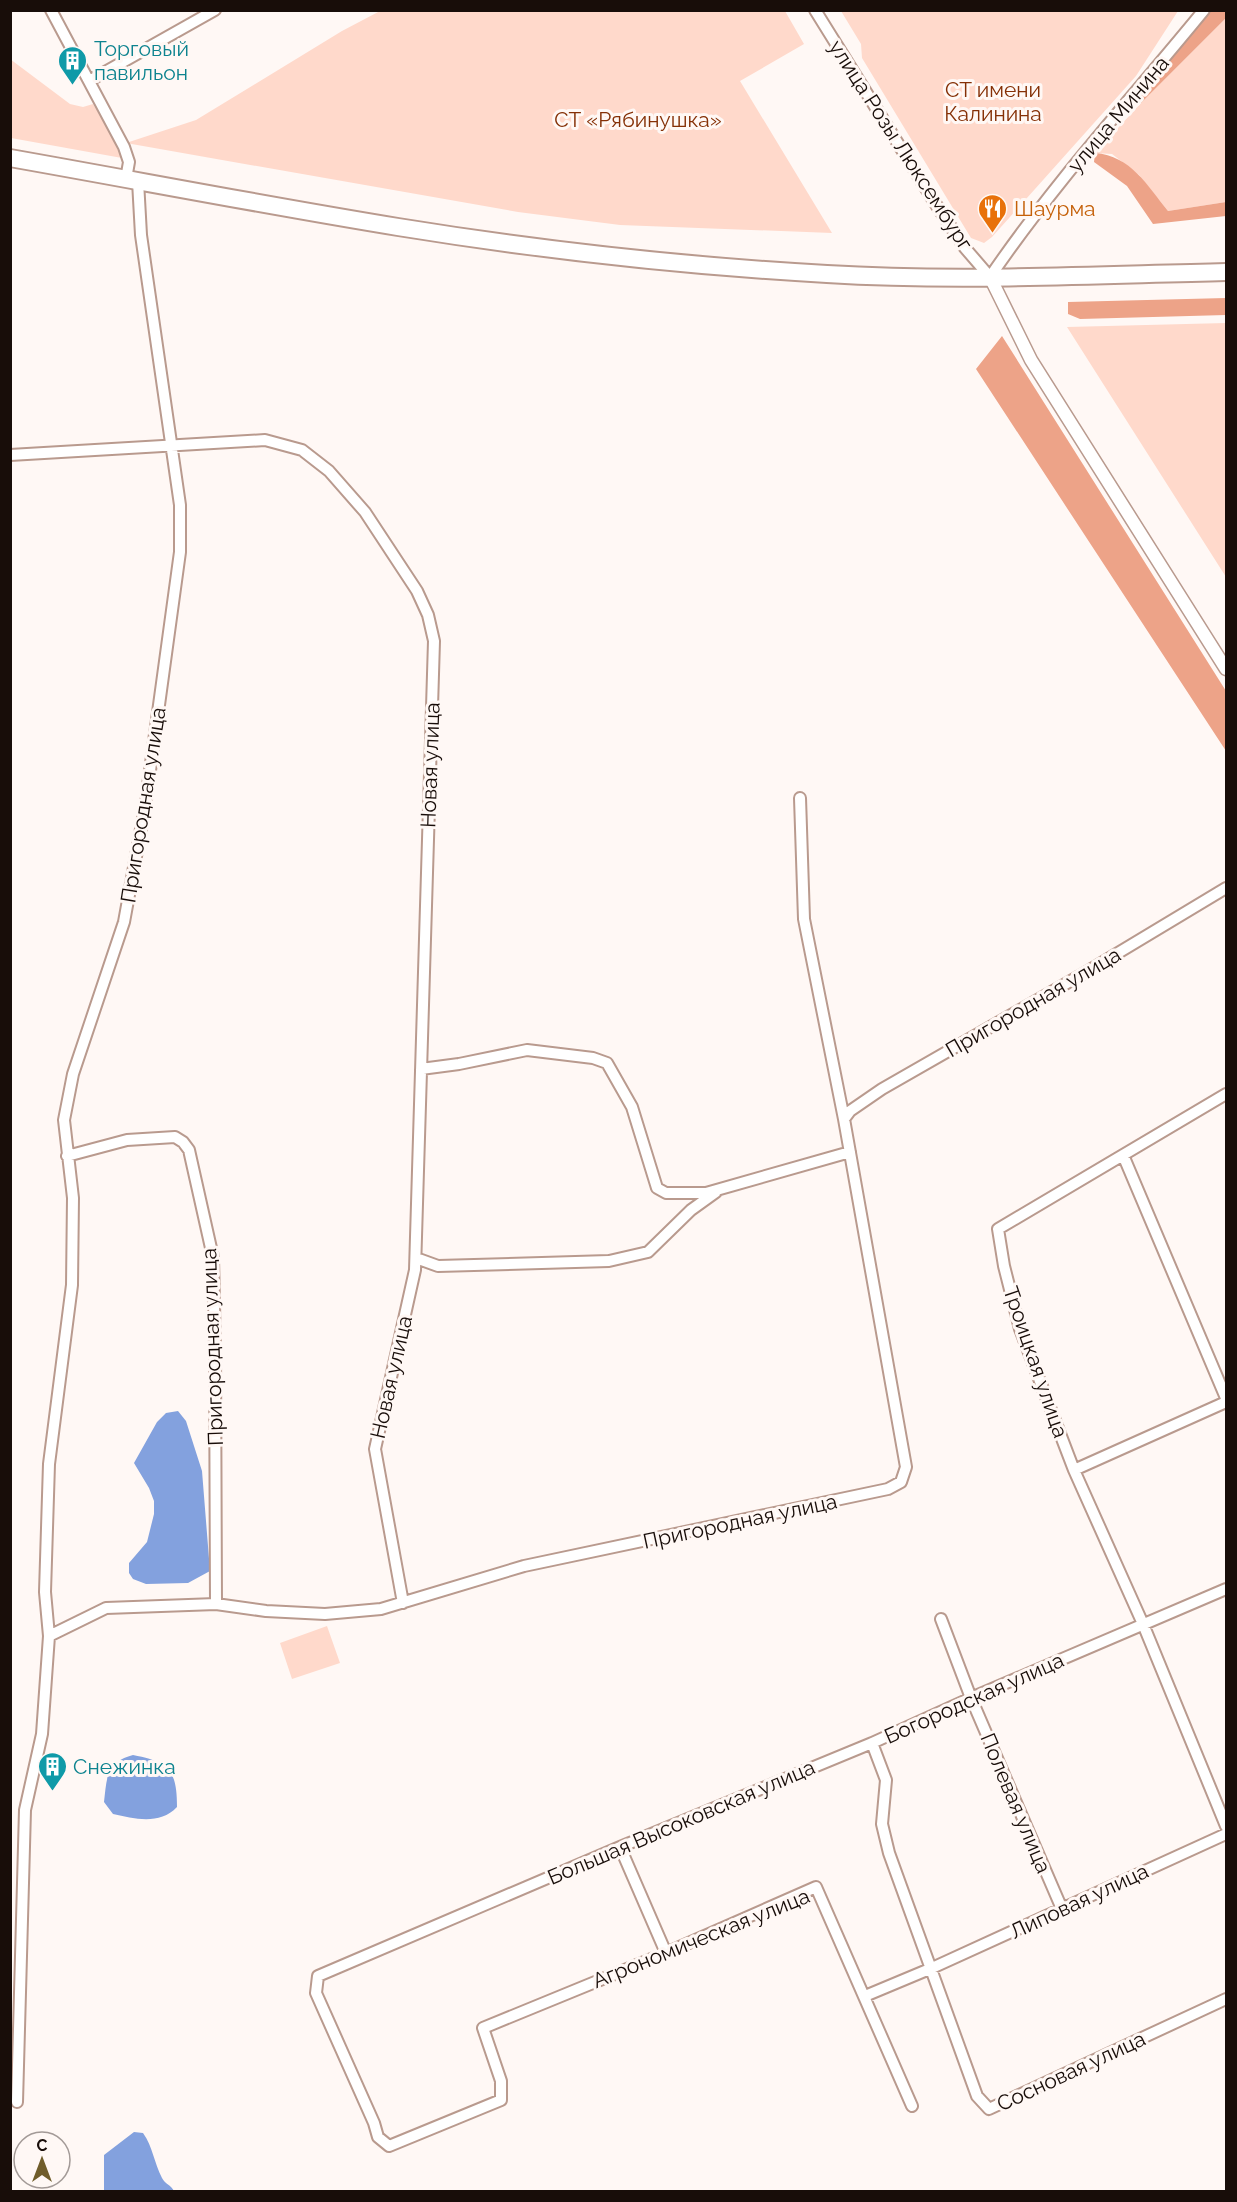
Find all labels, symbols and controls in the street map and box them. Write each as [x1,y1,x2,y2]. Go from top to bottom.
street label: улица Розы Люксембург [824,35,979,255]
place label: Торговый павильон [94,36,189,85]
building icon: Торговый павильон [57,44,89,86]
street label: улица Минина [1062,51,1174,177]
park label: СТ имени Калинина [944,77,1042,126]
park label: СТ «Рябинушка» [554,107,722,132]
restaurant icon: Шаурма [977,192,1009,234]
place label: Шаурма [1014,196,1096,221]
street label: Новая улица [415,702,445,828]
street label: Пригородная улица [115,705,171,905]
street label: Пригородная улица [941,942,1125,1062]
street label: Пригородная улица [196,1248,228,1446]
street label: Троицкая улица [998,1283,1074,1441]
street label: Новая улица [365,1313,417,1441]
street label: Пригородная улица [641,1488,839,1554]
street label: Богородская улица [880,1647,1068,1749]
street label: Полевая улица [975,1729,1057,1877]
building icon: Снежинка [36,1750,68,1792]
place label: Снежинка [73,1754,176,1779]
street label: Большая Высоковская улица [544,1754,818,1890]
street label: Липовая улица [1006,1858,1152,1944]
street label: Агрономическая улица [589,1883,813,1993]
street label: Сосновая улица [993,2026,1149,2116]
north arrow [12,2130,72,2190]
text: С [37,2136,48,2155]

